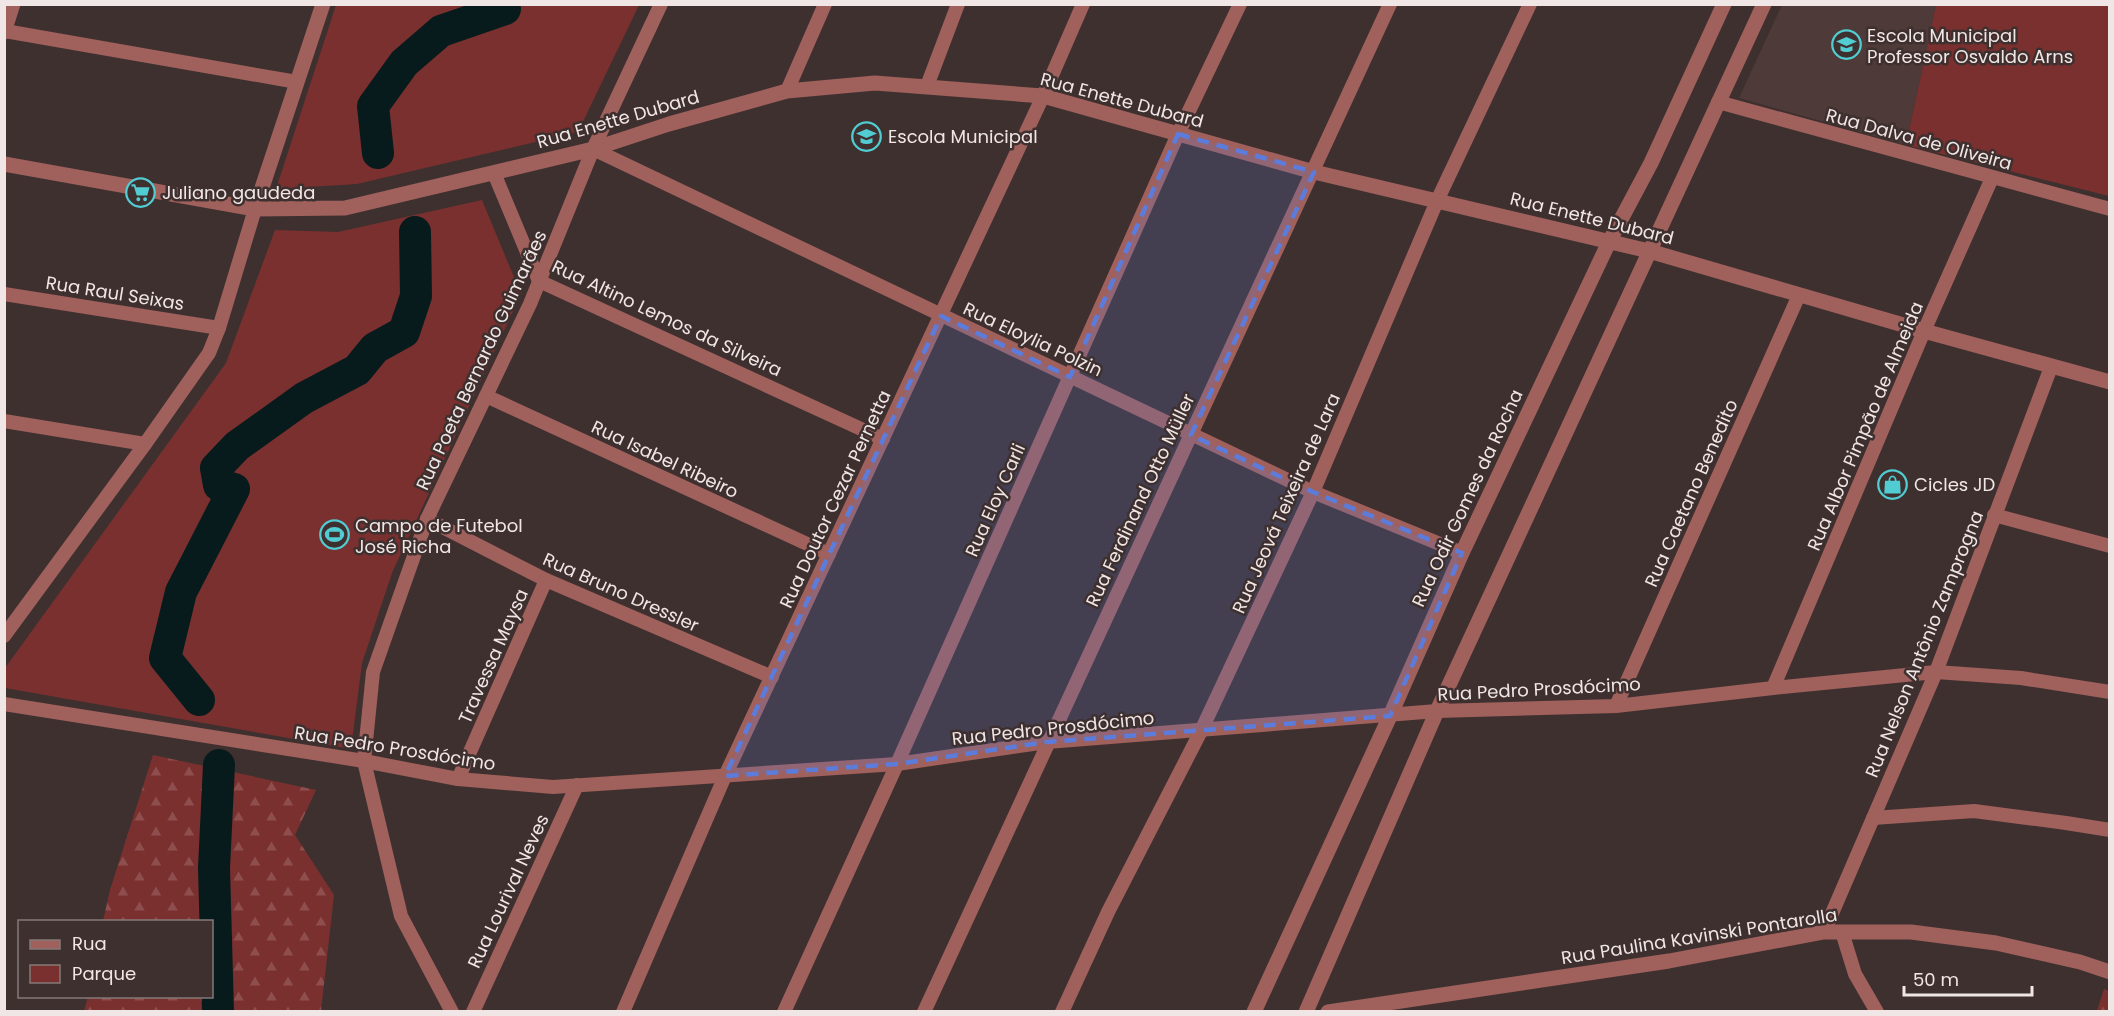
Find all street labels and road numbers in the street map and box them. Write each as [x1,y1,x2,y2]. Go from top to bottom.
street label: Rua Enette Dubard [1038,66,1206,134]
street label: Rua Enette Dubard [534,84,702,154]
street label: Rua Dalva de Oliveira [1823,102,2015,176]
street label: Rua Enette Dubard [1508,186,1676,250]
street label: Rua Poeta Bernardo Guimarães [410,226,552,494]
street label: Rua Altino Lemos da Silveira [548,254,786,382]
street label: Rua Raul Seixas [44,270,186,316]
street label: Rua Eloylia Polzin [959,296,1107,382]
street label: Rua Albor Pimpão de Almeida [1801,298,1929,554]
street label: Rua Odir Gomes da Rocha [1406,385,1528,611]
street label: Rua Doutor Cezar Pernetta [773,386,897,612]
street label: Rua Ferdinand Otto Müller [1080,389,1201,611]
street label: Rua Jeová Teixeira de Lara [1226,389,1346,617]
street label: Rua Caetano Benedito [1638,395,1744,591]
street label: Rua Isabel Ribeiro [588,414,742,504]
street label: Rua Eloy Carli [959,440,1031,560]
street label: Rua Nelson Antônio Zamprogna [1859,507,1989,781]
street label: Rua Bruno Dressler [539,546,703,638]
street label: Travessa Maysa [452,585,534,727]
street label: Rua Pedro Prosdócimo [1437,671,1641,707]
street label: Rua Pedro Prosdócimo [951,705,1155,751]
street label: Rua Pedro Prosdócimo [293,720,497,776]
street label: Rua Lourival Neves [461,810,555,972]
street label: Rua Paulina Kavinski Pontarolla [1559,902,1839,970]

